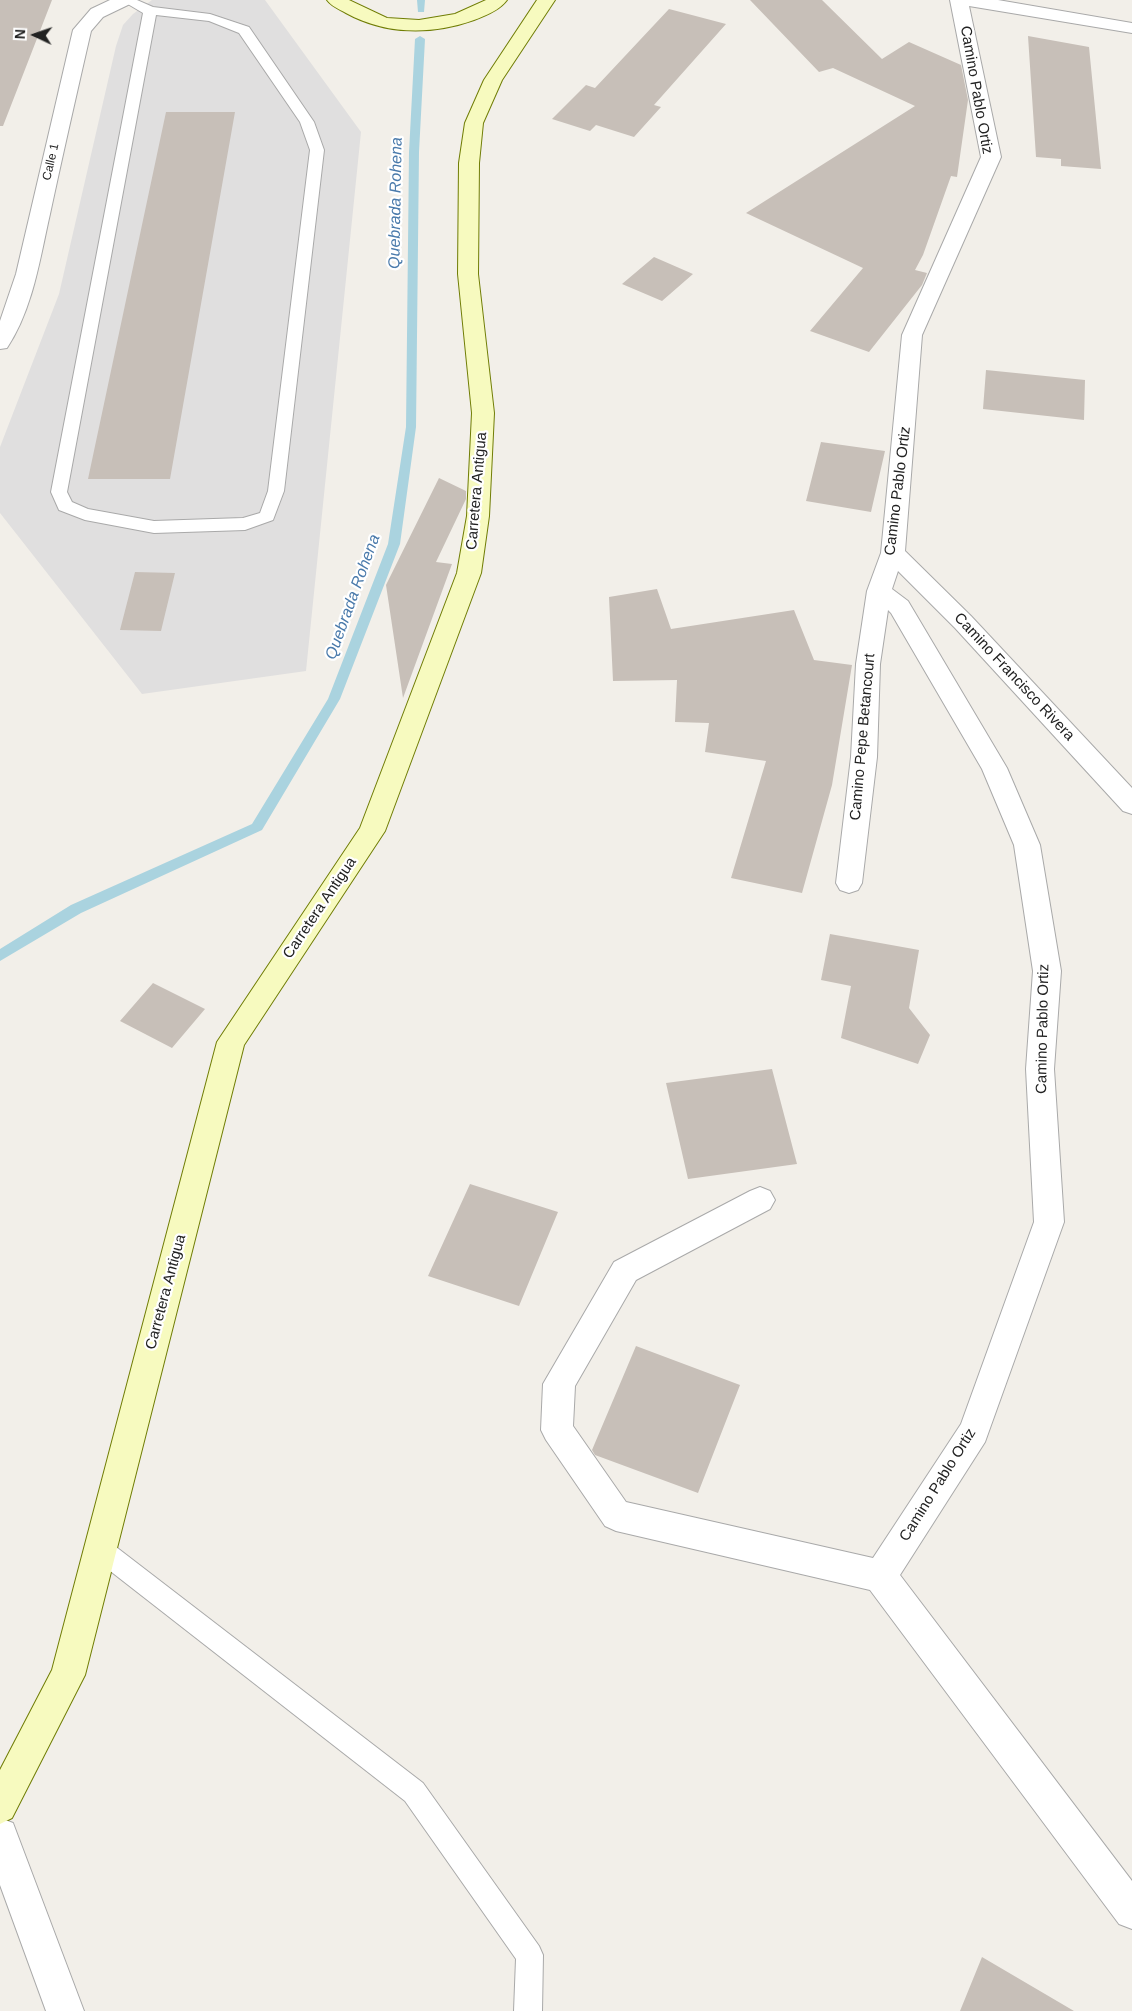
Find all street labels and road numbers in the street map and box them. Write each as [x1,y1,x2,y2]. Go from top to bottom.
street label: Camino Pablo Ortiz [956,24,996,156]
street label: Calle 1 [40,142,62,182]
street label: Camino Pablo Ortiz [881,425,915,557]
street label: Carretera Antigua [463,431,491,551]
street label: Camino Francisco Rivera [950,609,1078,745]
street label: Camino Pepe Betancourt [847,653,879,821]
street label: Carretera Antigua [279,854,361,962]
street label: Camino Pablo Ortiz [1033,964,1053,1094]
street label: Carretera Antigua [142,1232,190,1352]
street label: Camino Pablo Ortiz [896,1425,980,1545]

